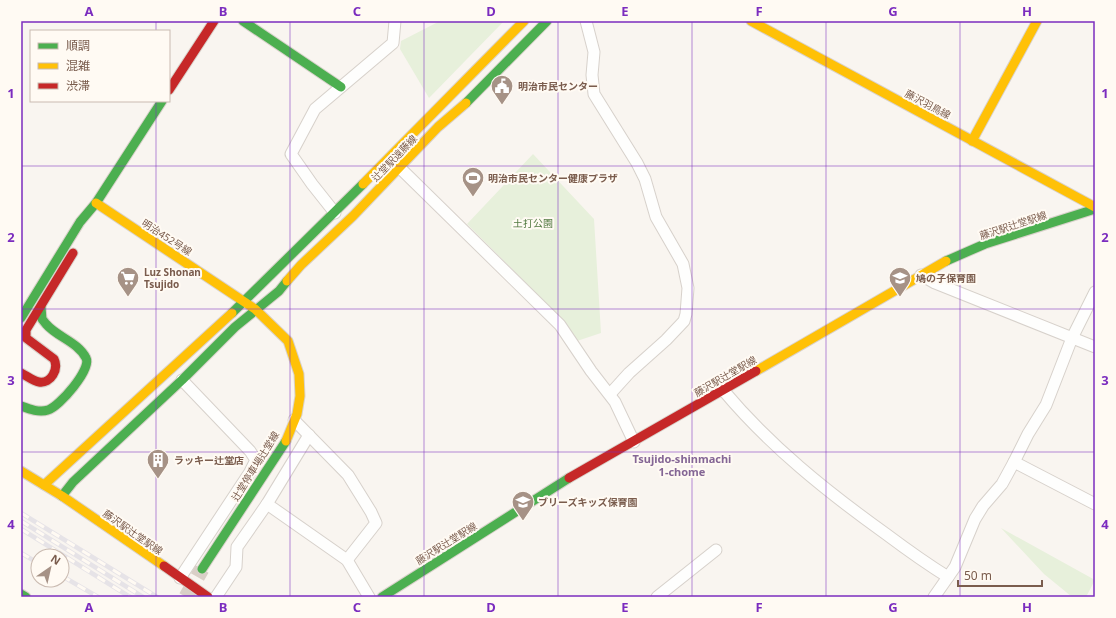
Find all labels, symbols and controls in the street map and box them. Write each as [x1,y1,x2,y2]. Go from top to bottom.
text: A [85,2,94,20]
text: B [219,2,227,20]
text: C [353,2,361,20]
text: D [486,2,496,20]
text: E [621,2,629,20]
text: F [755,2,763,20]
text: G [888,2,898,20]
text: H [1022,2,1032,20]
legend [30,30,170,102]
text: 順調 [66,37,90,54]
text: 混雑 [66,57,90,74]
public building icon: 明治市民センター [489,73,515,106]
text: 渋滞 [66,77,90,94]
place label: 明治市民センター [518,79,598,93]
text: 1 [7,84,15,102]
text: 1 [1101,84,1109,102]
street label: 藤沢羽鳥線 [903,86,953,122]
street label: 辻堂駅遠藤線 [368,132,420,184]
sports icon: 明治市民センター健康プラザ [460,165,486,198]
place label: 明治市民センター健康プラザ [488,171,618,185]
street label: 藤沢駅辻堂駅線 [978,208,1048,242]
street label: 明治452号線 [139,216,195,258]
park label: 土打公園 [513,216,553,230]
text: 2 [7,228,15,246]
text: 2 [1101,228,1109,246]
supermarket icon: Luz Shonan Tsujido [115,265,141,298]
place label: Luz Shonan Tsujido [144,265,201,291]
school or university icon: 鳩の子保育園 [887,265,913,298]
place label: 鳩の子保育園 [916,271,976,285]
street label: 藤沢駅辻堂駅線 [691,352,759,400]
text: 3 [7,371,15,389]
text: 3 [1101,371,1109,389]
street label: 辻堂停車場辻堂線 [228,428,282,504]
building icon: ラッキー辻堂店 [145,447,171,480]
district label: Tsujido-shinmachi 1-chome [633,451,731,479]
place label: ラッキー辻堂店 [174,453,244,467]
school or university icon: ブリーズキッズ保育園 [510,489,536,522]
place label: ブリーズキッズ保育園 [538,495,638,509]
street label: 藤沢駅辻堂駅線 [100,506,166,558]
text: 4 [7,515,15,533]
text: 4 [1101,515,1109,533]
street label: 藤沢駅辻堂駅線 [413,519,479,567]
north arrow [30,548,70,588]
text: N [48,551,64,568]
scale bar [958,562,1042,588]
text: 50 m [964,567,992,584]
text: A [85,598,94,616]
text: B [219,598,227,616]
text: C [353,598,361,616]
text: D [486,598,496,616]
text: E [621,598,629,616]
text: F [755,598,763,616]
text: G [888,598,898,616]
text: H [1022,598,1032,616]

